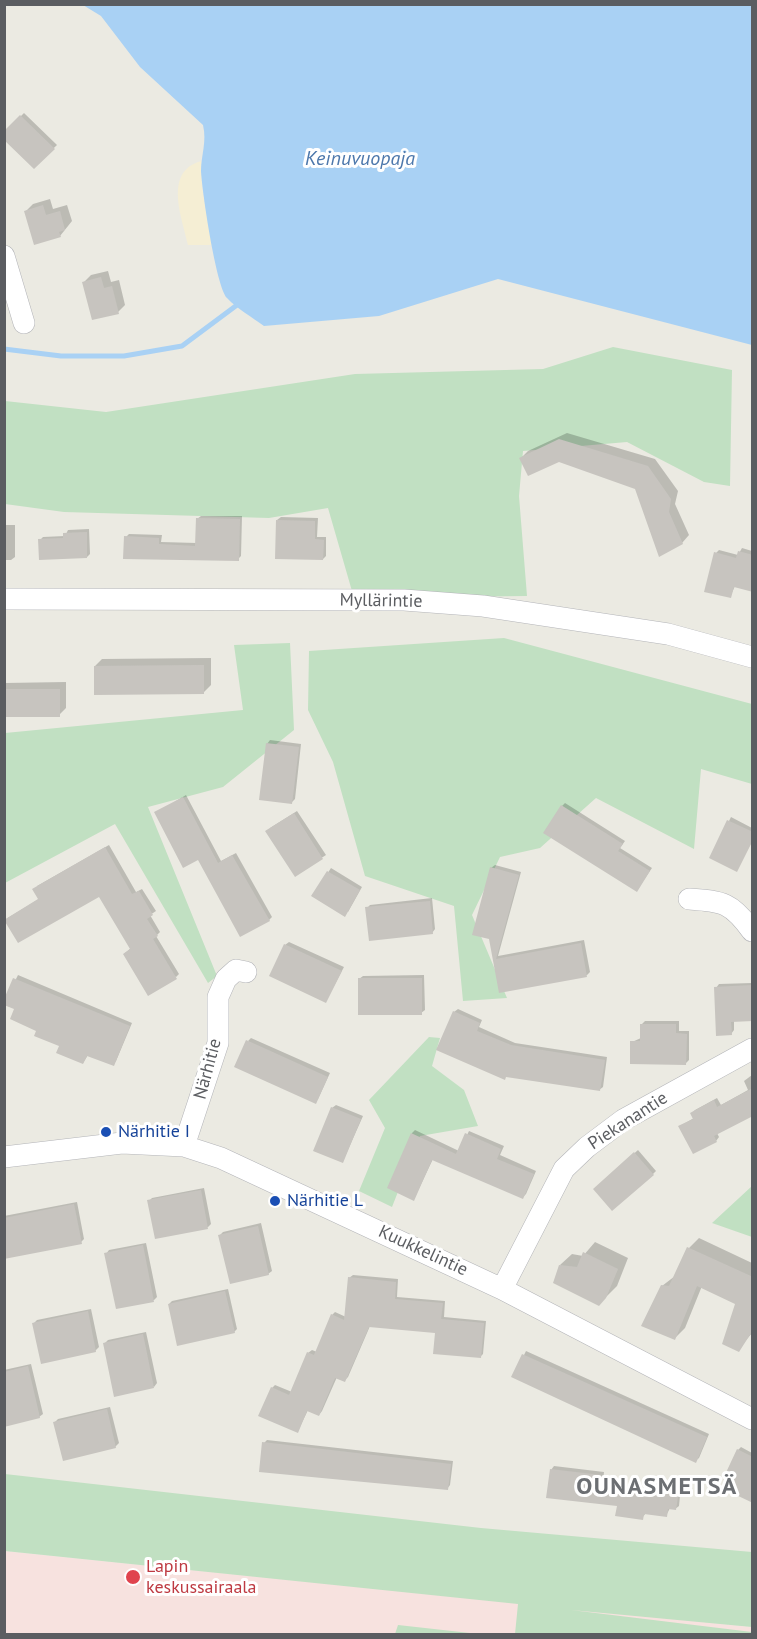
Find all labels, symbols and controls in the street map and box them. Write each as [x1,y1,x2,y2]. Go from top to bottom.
water label: Keinuvuopaja [305,147,415,171]
street label: Myllärintie [339,589,423,613]
street label: Närhitie [190,1036,226,1102]
street label: Piekanantie [584,1087,672,1155]
place label: Närhitie I [118,1121,190,1143]
marker: Närhitie I [99,1125,113,1139]
place label: Närhitie L [287,1190,363,1212]
marker: Närhitie L [268,1194,282,1208]
street label: Kuukkelintie [375,1221,471,1281]
district label: OUNASMETSÄ [576,1473,738,1501]
place label: Lapin keskussairaala [146,1556,257,1598]
marker: Lapin keskussairaala [124,1568,142,1586]

